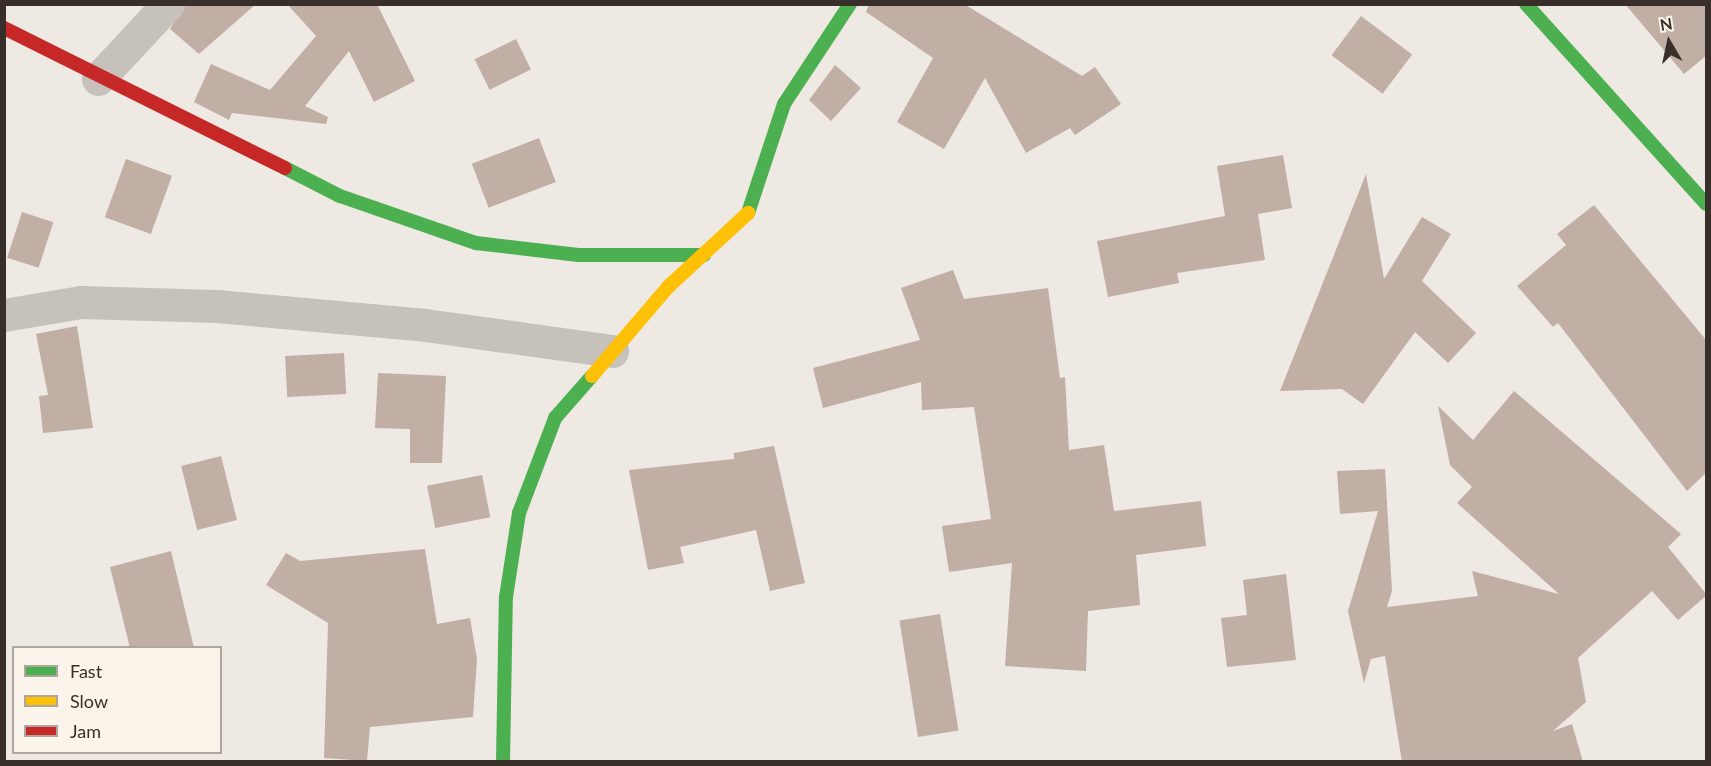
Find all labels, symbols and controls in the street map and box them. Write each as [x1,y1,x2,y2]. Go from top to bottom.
north arrow [1639,12,1699,72]
text: N [1659,13,1674,34]
legend [12,646,222,754]
text: Fast [70,660,102,682]
text: Slow [70,690,108,712]
text: Jam [70,720,101,742]

